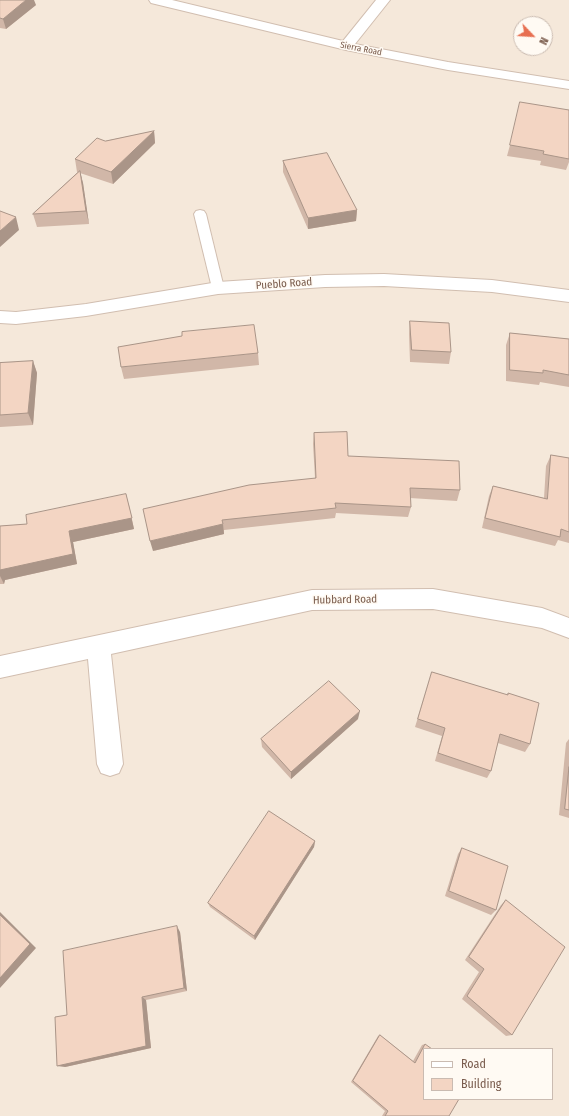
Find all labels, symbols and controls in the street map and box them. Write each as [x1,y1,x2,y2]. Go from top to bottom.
north arrow [513,16,553,56]
text: N [536,35,551,47]
street label: Sierra Road [339,40,383,58]
street label: Pueblo Road [255,275,313,293]
street label: Hubbard Road [313,593,377,607]
legend [423,1048,553,1100]
text: Road [461,1057,486,1071]
text: Building [461,1077,501,1091]

